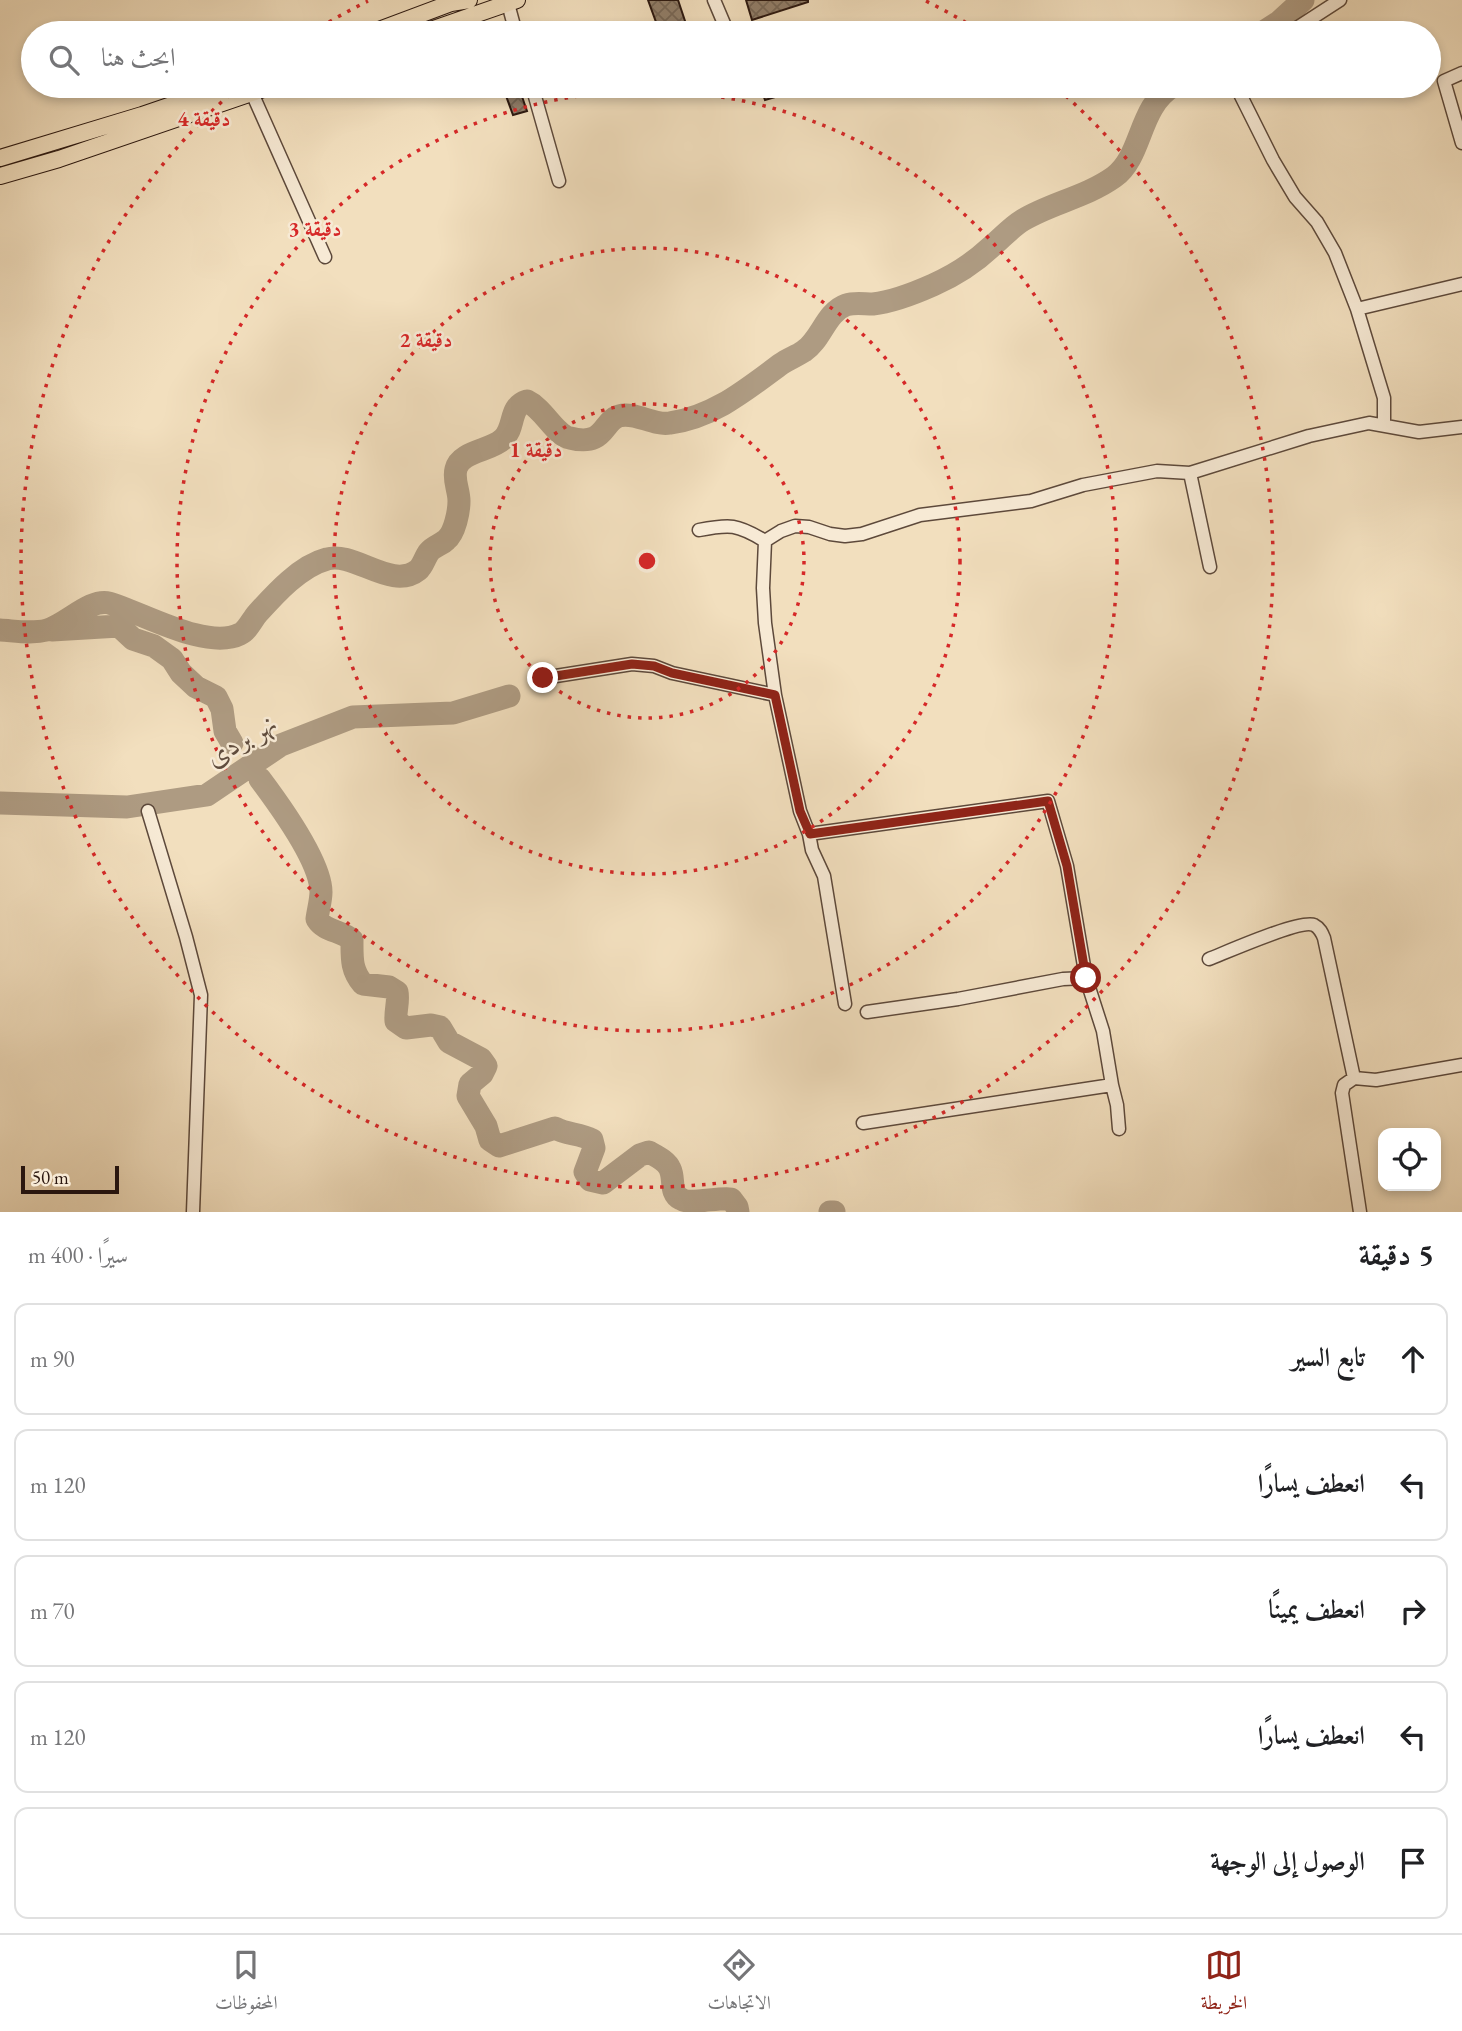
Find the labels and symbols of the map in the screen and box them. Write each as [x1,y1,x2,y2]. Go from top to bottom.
text: 4 دقيقة [178,105,230,132]
text: 3 دقيقة [289,215,341,242]
text: 2 دقيقة [400,326,452,353]
text: 1 دقيقة [510,436,562,463]
centre of rings [635,549,659,573]
route end [527,662,558,693]
water label: نهر بردى [199,704,284,775]
route start [1070,962,1101,993]
scale bar [21,1163,119,1195]

